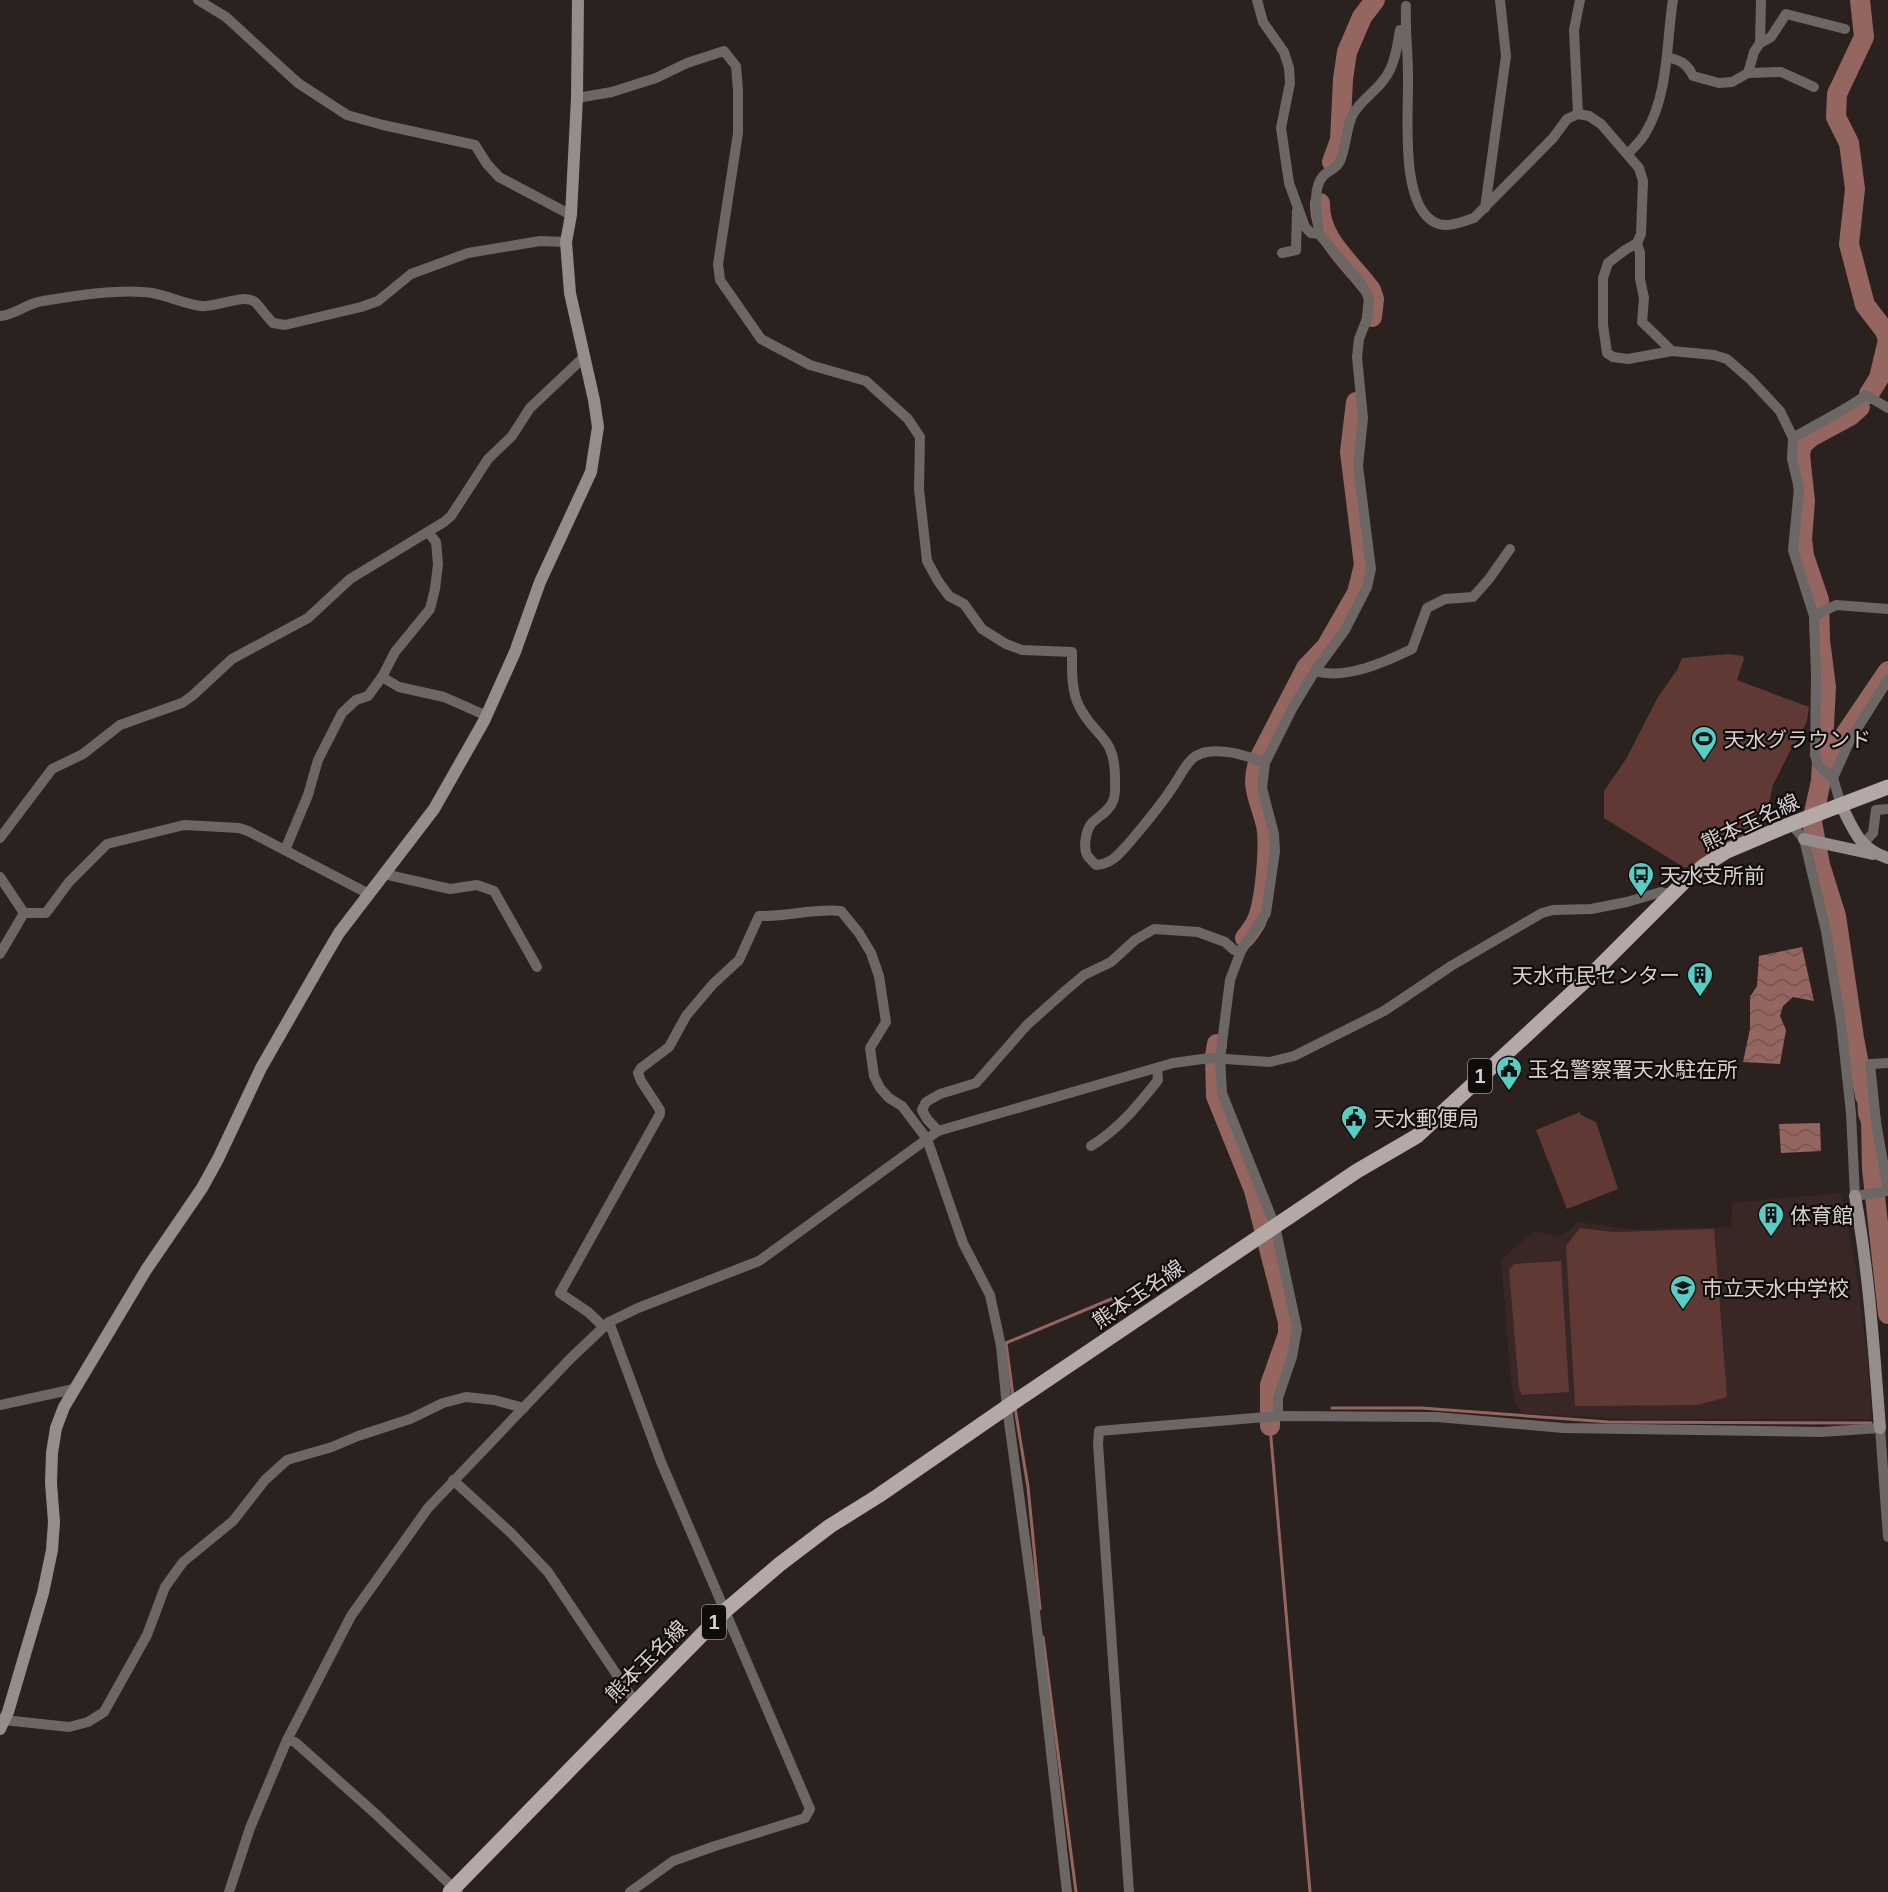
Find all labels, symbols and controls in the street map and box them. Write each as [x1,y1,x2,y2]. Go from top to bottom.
sports icon: 天水グラウンド [1689,724,1719,762]
place label: 天水グラウンド [1724,728,1871,751]
street label: 熊本玉名線 [1698,789,1802,855]
bus stop icon: 天水支所前 [1626,860,1656,898]
place label: 天水支所前 [1660,864,1765,887]
building icon: 天水市民センター [1685,960,1715,998]
place label: 天水市民センター [1512,964,1680,987]
public building icon: 玉名警察署天水駐在所 [1494,1054,1524,1092]
place label: 玉名警察署天水駐在所 [1528,1058,1738,1081]
road number: 1 [1468,1059,1492,1093]
public building icon: 天水郵便局 [1339,1103,1369,1141]
place label: 天水郵便局 [1374,1107,1479,1130]
building icon: 体育館 [1756,1200,1786,1238]
place label: 体育館 [1790,1204,1853,1227]
street label: 熊本玉名線 [1088,1255,1188,1333]
school or university icon: 市立天水中学校 [1668,1273,1698,1311]
place label: 市立天水中学校 [1702,1277,1849,1300]
road number: 1 [702,1605,726,1639]
street label: 熊本玉名線 [601,1616,691,1706]

